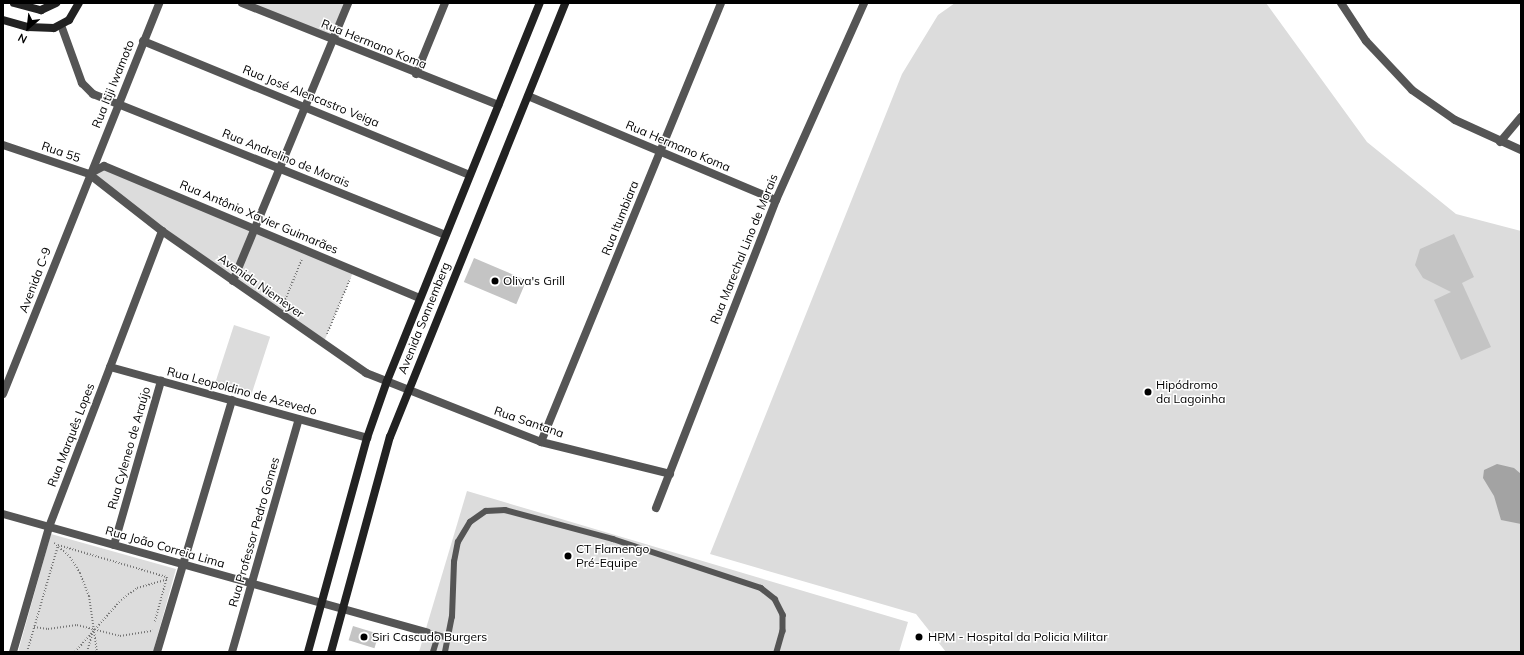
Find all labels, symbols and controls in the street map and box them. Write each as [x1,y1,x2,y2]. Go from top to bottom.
north arrow [8,8,48,48]
street label: Rua Hermano Koma [319,16,429,72]
text: N [15,30,29,47]
street label: Rua Itiji Iwamoto [89,38,137,130]
street label: Rua José Alencastro Veiga [241,62,381,130]
street label: Rua Hermano Koma [623,117,733,175]
street label: Rua Andrelino de Morais [220,126,352,190]
street label: Rua 55 [40,139,82,165]
street label: Rua Marechal Lino de Morais [707,172,781,326]
street label: Rua Antônio Xavier Guimarães [178,177,340,257]
street label: Rua Itumbiara [599,179,641,257]
street label: Avenida C-9 [16,245,54,315]
street label: Avenida Niemeyer [215,251,307,321]
street label: Avenida Sonnemberg [395,260,453,376]
place label: Oliva's Grill [503,274,565,288]
marker: Oliva's Grill [490,276,500,286]
street label: Rua Leopoldino de Azevedo [166,364,318,418]
place label: Hipódromo da Lagoinha [1156,378,1225,406]
street label: Rua Marquês Lopes [45,381,97,489]
street label: Rua Cyleneo de Araújo [105,385,153,511]
marker: Hipódromo da Lagoinha [1143,387,1153,397]
street label: Rua Santana [492,403,566,441]
street label: Rua Professor Pedro Gomes [226,455,282,609]
street label: Rua João Correia Lima [104,523,226,571]
place label: CT Flamengo Pré-Equipe [576,542,649,570]
marker: CT Flamengo Pré-Equipe [563,551,573,561]
place label: Siri Cascudo Burgers [372,630,487,644]
place label: HPM - Hospital da Policia Militar [928,630,1108,644]
marker: HPM - Hospital da Policia Militar [913,631,925,643]
marker: Siri Cascudo Burgers [359,632,369,642]

